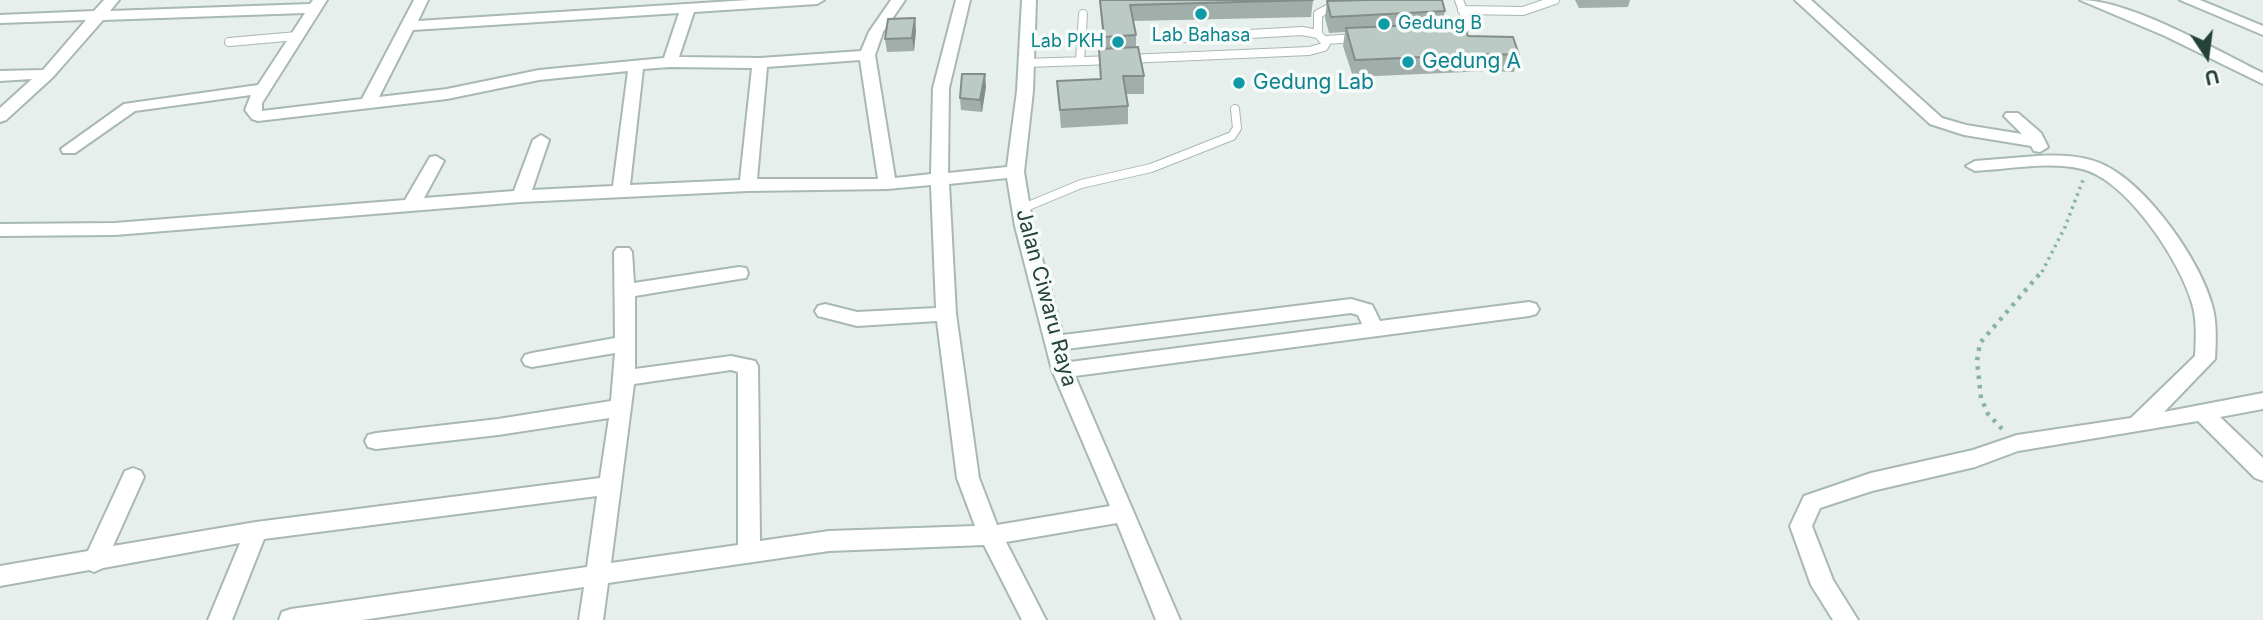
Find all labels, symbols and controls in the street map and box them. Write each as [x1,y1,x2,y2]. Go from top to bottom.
marker: Lab Bahasa [1193,6,1209,22]
place label: Gedung B [1398,13,1482,35]
marker: Gedung B [1376,16,1392,32]
north arrow [2172,21,2242,91]
place label: Lab Bahasa [1152,25,1250,47]
place label: Lab PKH [1031,31,1104,53]
marker: Lab PKH [1110,34,1126,50]
place label: Gedung A [1422,49,1521,75]
marker: Gedung A [1400,54,1416,70]
text: U [2202,64,2221,90]
place label: Gedung Lab [1253,70,1374,96]
marker: Gedung Lab [1231,75,1247,91]
street label: Jalan Ciwaru Raya [1010,206,1082,390]

